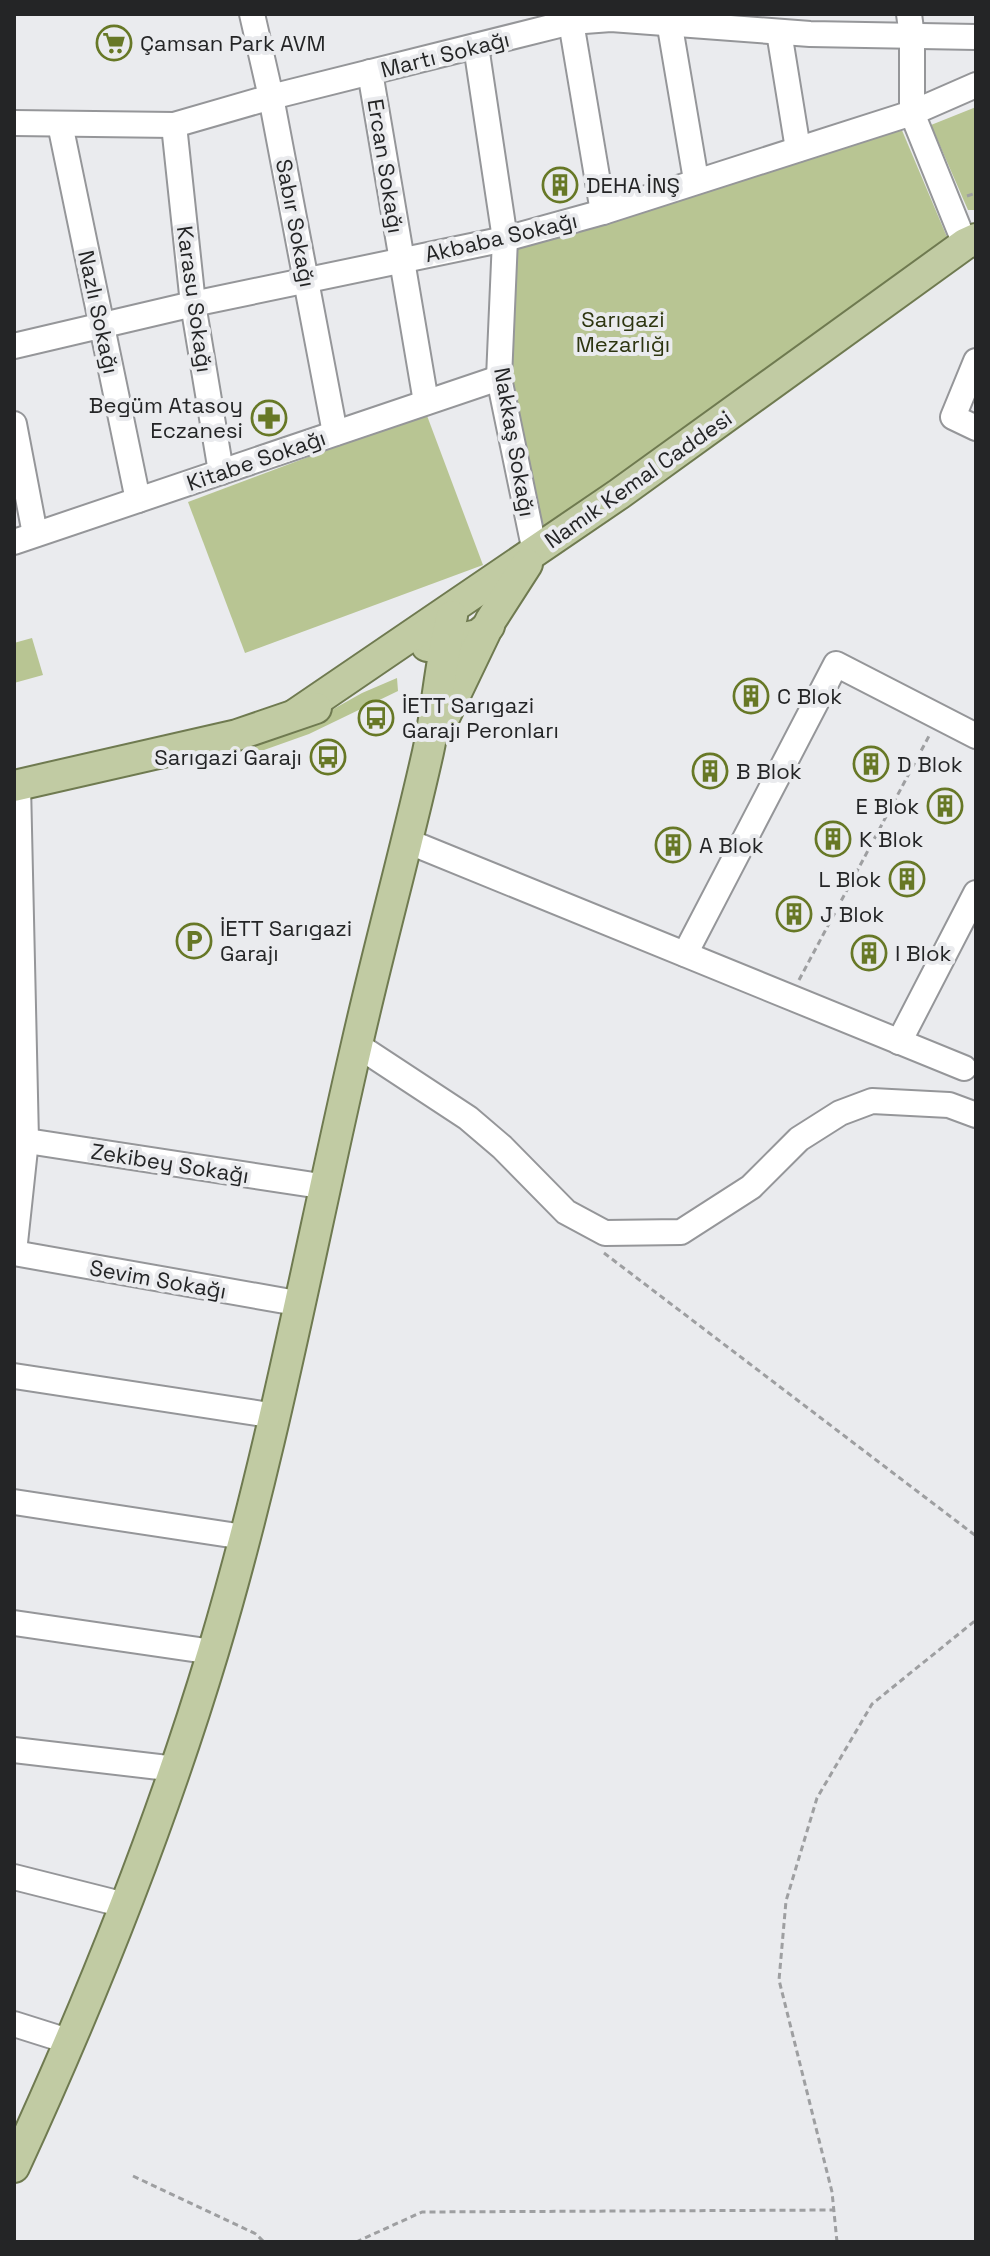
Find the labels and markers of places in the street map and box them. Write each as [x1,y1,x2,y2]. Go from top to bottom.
supermarket icon: Çamsan Park AVM [95,24,133,62]
place label: Çamsan Park AVM [140,29,325,57]
building icon: DEHA İNŞ [541,166,579,204]
place label: DEHA İNŞ [586,171,680,199]
place label: Begüm Atasoy Eczanesi [89,391,243,444]
pharmacy icon: Begüm Atasoy Eczanesi [250,399,288,437]
building icon: C Blok [732,677,770,715]
place label: C Blok [777,682,842,710]
place label: İETT Sarıgazi Garajı Peronları [402,691,559,744]
bus stop icon: İETT Sarıgazi Garajı Peronları [357,699,395,737]
bus stop icon: Sarıgazi Garajı [309,738,347,776]
place label: Sarıgazi Garajı [154,743,302,771]
building icon: D Blok [852,745,890,783]
place label: D Blok [897,750,963,778]
building icon: B Blok [691,752,729,790]
place label: B Blok [736,757,802,785]
building icon: E Blok [926,787,964,825]
place label: E Blok [856,792,919,820]
building icon: K Blok [814,820,852,858]
place label: K Blok [859,825,924,853]
building icon: A Blok [654,826,692,864]
place label: A Blok [699,831,764,859]
building icon: L Blok [888,860,926,898]
place label: L Blok [819,865,881,893]
building icon: J Blok [775,895,813,933]
place label: J Blok [820,900,884,928]
place label: İETT Sarıgazi Garajı [220,914,352,967]
parking icon: İETT Sarıgazi Garajı [175,922,213,960]
building icon: I Blok [850,934,888,972]
place label: I Blok [895,939,952,967]

